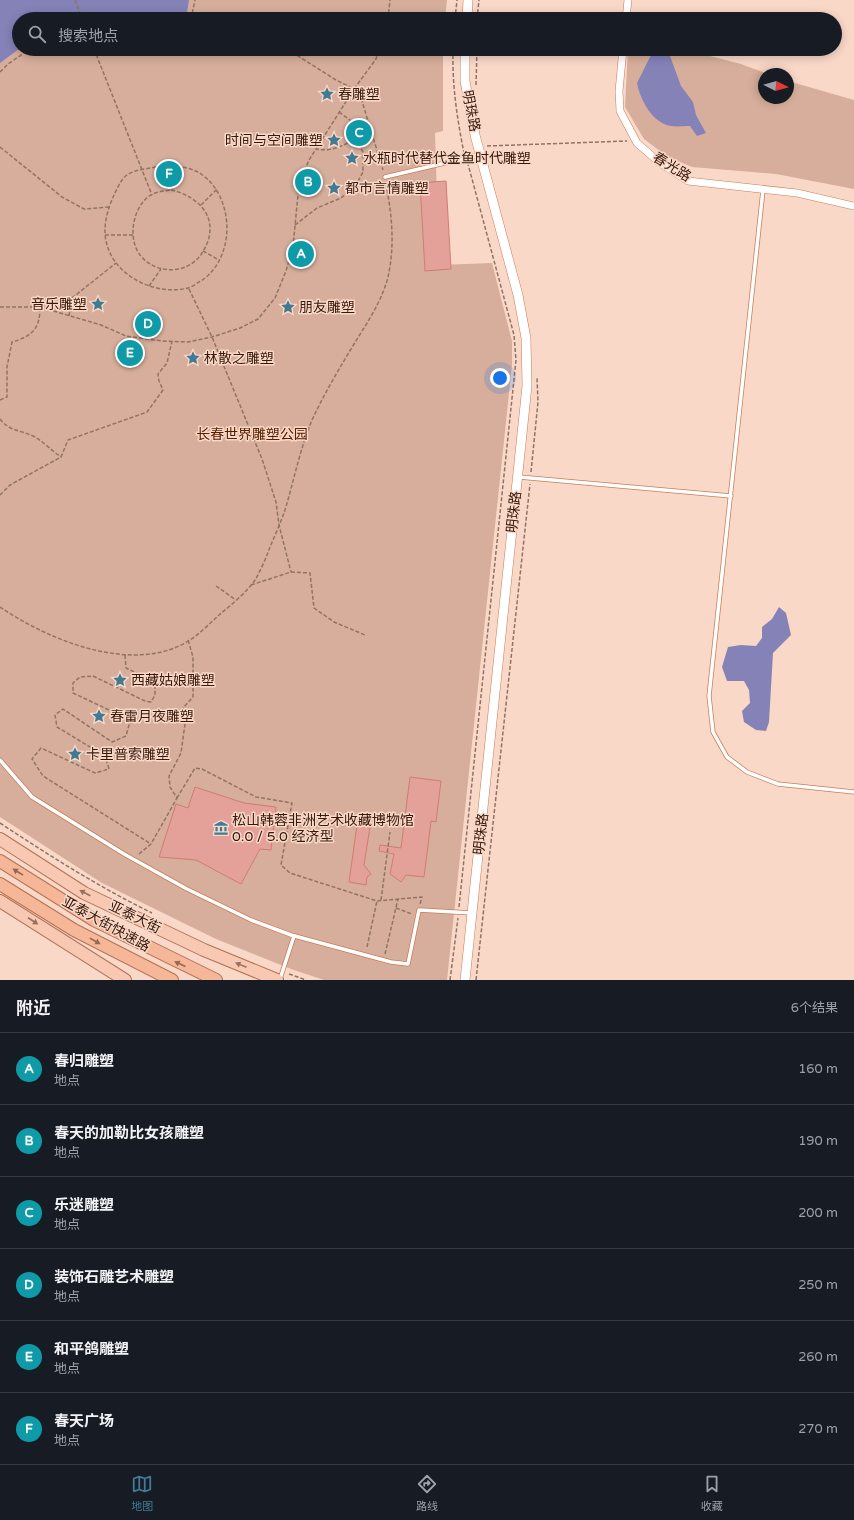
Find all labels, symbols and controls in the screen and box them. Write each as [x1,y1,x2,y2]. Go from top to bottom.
search box [12,12,842,56]
icon: search [26,23,48,45]
text: 搜索地点 [58,27,118,45]
north arrow [758,68,794,104]
place icon: 春雕塑 [319,86,335,102]
place label: 春雕塑 [338,86,380,103]
street label: 明珠路 [459,89,483,133]
pin: C [346,118,372,148]
place label: 时间与空间雕塑 [225,132,323,149]
place icon: 时间与空间雕塑 [326,132,342,148]
street label: 春光路 [650,149,694,185]
place icon: 水瓶时代替代金鱼时代雕塑 [344,150,360,166]
place label: 水瓶时代替代金鱼时代雕塑 [363,150,531,167]
pin: F [156,159,182,189]
pin: B [295,167,321,197]
place icon: 都市言情雕塑 [326,180,342,196]
place label: 都市言情雕塑 [345,180,429,197]
pin: A [288,239,314,269]
place label: 音乐雕塑 [31,296,87,313]
place icon: 音乐雕塑 [90,296,106,312]
place icon: 朋友雕塑 [280,299,296,315]
place label: 朋友雕塑 [299,299,355,316]
pin: D [135,309,161,339]
pin: E [117,338,143,368]
place icon: 林散之雕塑 [185,350,201,366]
place label: 林散之雕塑 [204,350,274,367]
your location [490,368,510,388]
park label: 长春世界雕塑公园 [196,426,308,443]
street label: 明珠路 [503,490,525,534]
place icon: 西藏姑娘雕塑 [112,672,128,688]
place label: 西藏姑娘雕塑 [131,672,215,689]
place icon: 春雷月夜雕塑 [91,708,107,724]
place label: 春雷月夜雕塑 [110,708,194,725]
place icon: 卡里普索雕塑 [67,746,83,762]
place label: 卡里普索雕塑 [86,746,170,763]
place label: 松山韩蓉非洲艺术收藏博物馆 0.0 / 5.0 经济型 [232,812,414,845]
street label: 明珠路 [470,812,492,856]
museum icon: 松山韩蓉非洲艺术收藏博物馆 0.0 / 5.0 经济型 [213,820,229,836]
one-way arrow [13,868,23,876]
one-way arrow [79,890,91,896]
street label: 亚泰大街快速路 [59,893,153,955]
street label: 亚泰大街 [106,897,164,937]
one-way arrow [27,918,39,925]
one-way arrow [89,938,101,945]
one-way arrow [175,961,186,967]
one-way arrow [235,962,247,968]
text: 附近 [16,998,50,1019]
text: 6个结果 [791,1000,838,1016]
text: 春归雕塑 [54,1052,114,1070]
text: A [24,1061,34,1077]
text: 160 m [798,1061,838,1077]
text: 地点 [54,1073,80,1089]
text: 春天的加勒比女孩雕塑 [54,1124,204,1142]
text: B [24,1133,34,1149]
text: 190 m [798,1133,838,1149]
text: 地点 [54,1145,80,1161]
text: 乐迷雕塑 [54,1196,114,1214]
text: C [24,1205,34,1221]
text: 200 m [798,1205,838,1221]
text: 地点 [54,1217,80,1233]
text: 装饰石雕艺术雕塑 [54,1268,174,1286]
text: D [24,1277,34,1293]
text: 250 m [798,1277,838,1293]
text: 地点 [54,1289,80,1305]
text: 和平鸽雕塑 [54,1340,129,1358]
text: E [25,1349,33,1365]
text: 260 m [798,1349,838,1365]
text: 地点 [54,1361,80,1377]
text: 春天广场 [54,1412,114,1430]
text: F [25,1421,33,1437]
text: 270 m [798,1421,838,1437]
text: 地点 [54,1433,80,1449]
tab: 地图 [131,1473,153,1513]
tab: 路线 [416,1473,438,1513]
tab: 收藏 [701,1473,723,1513]

